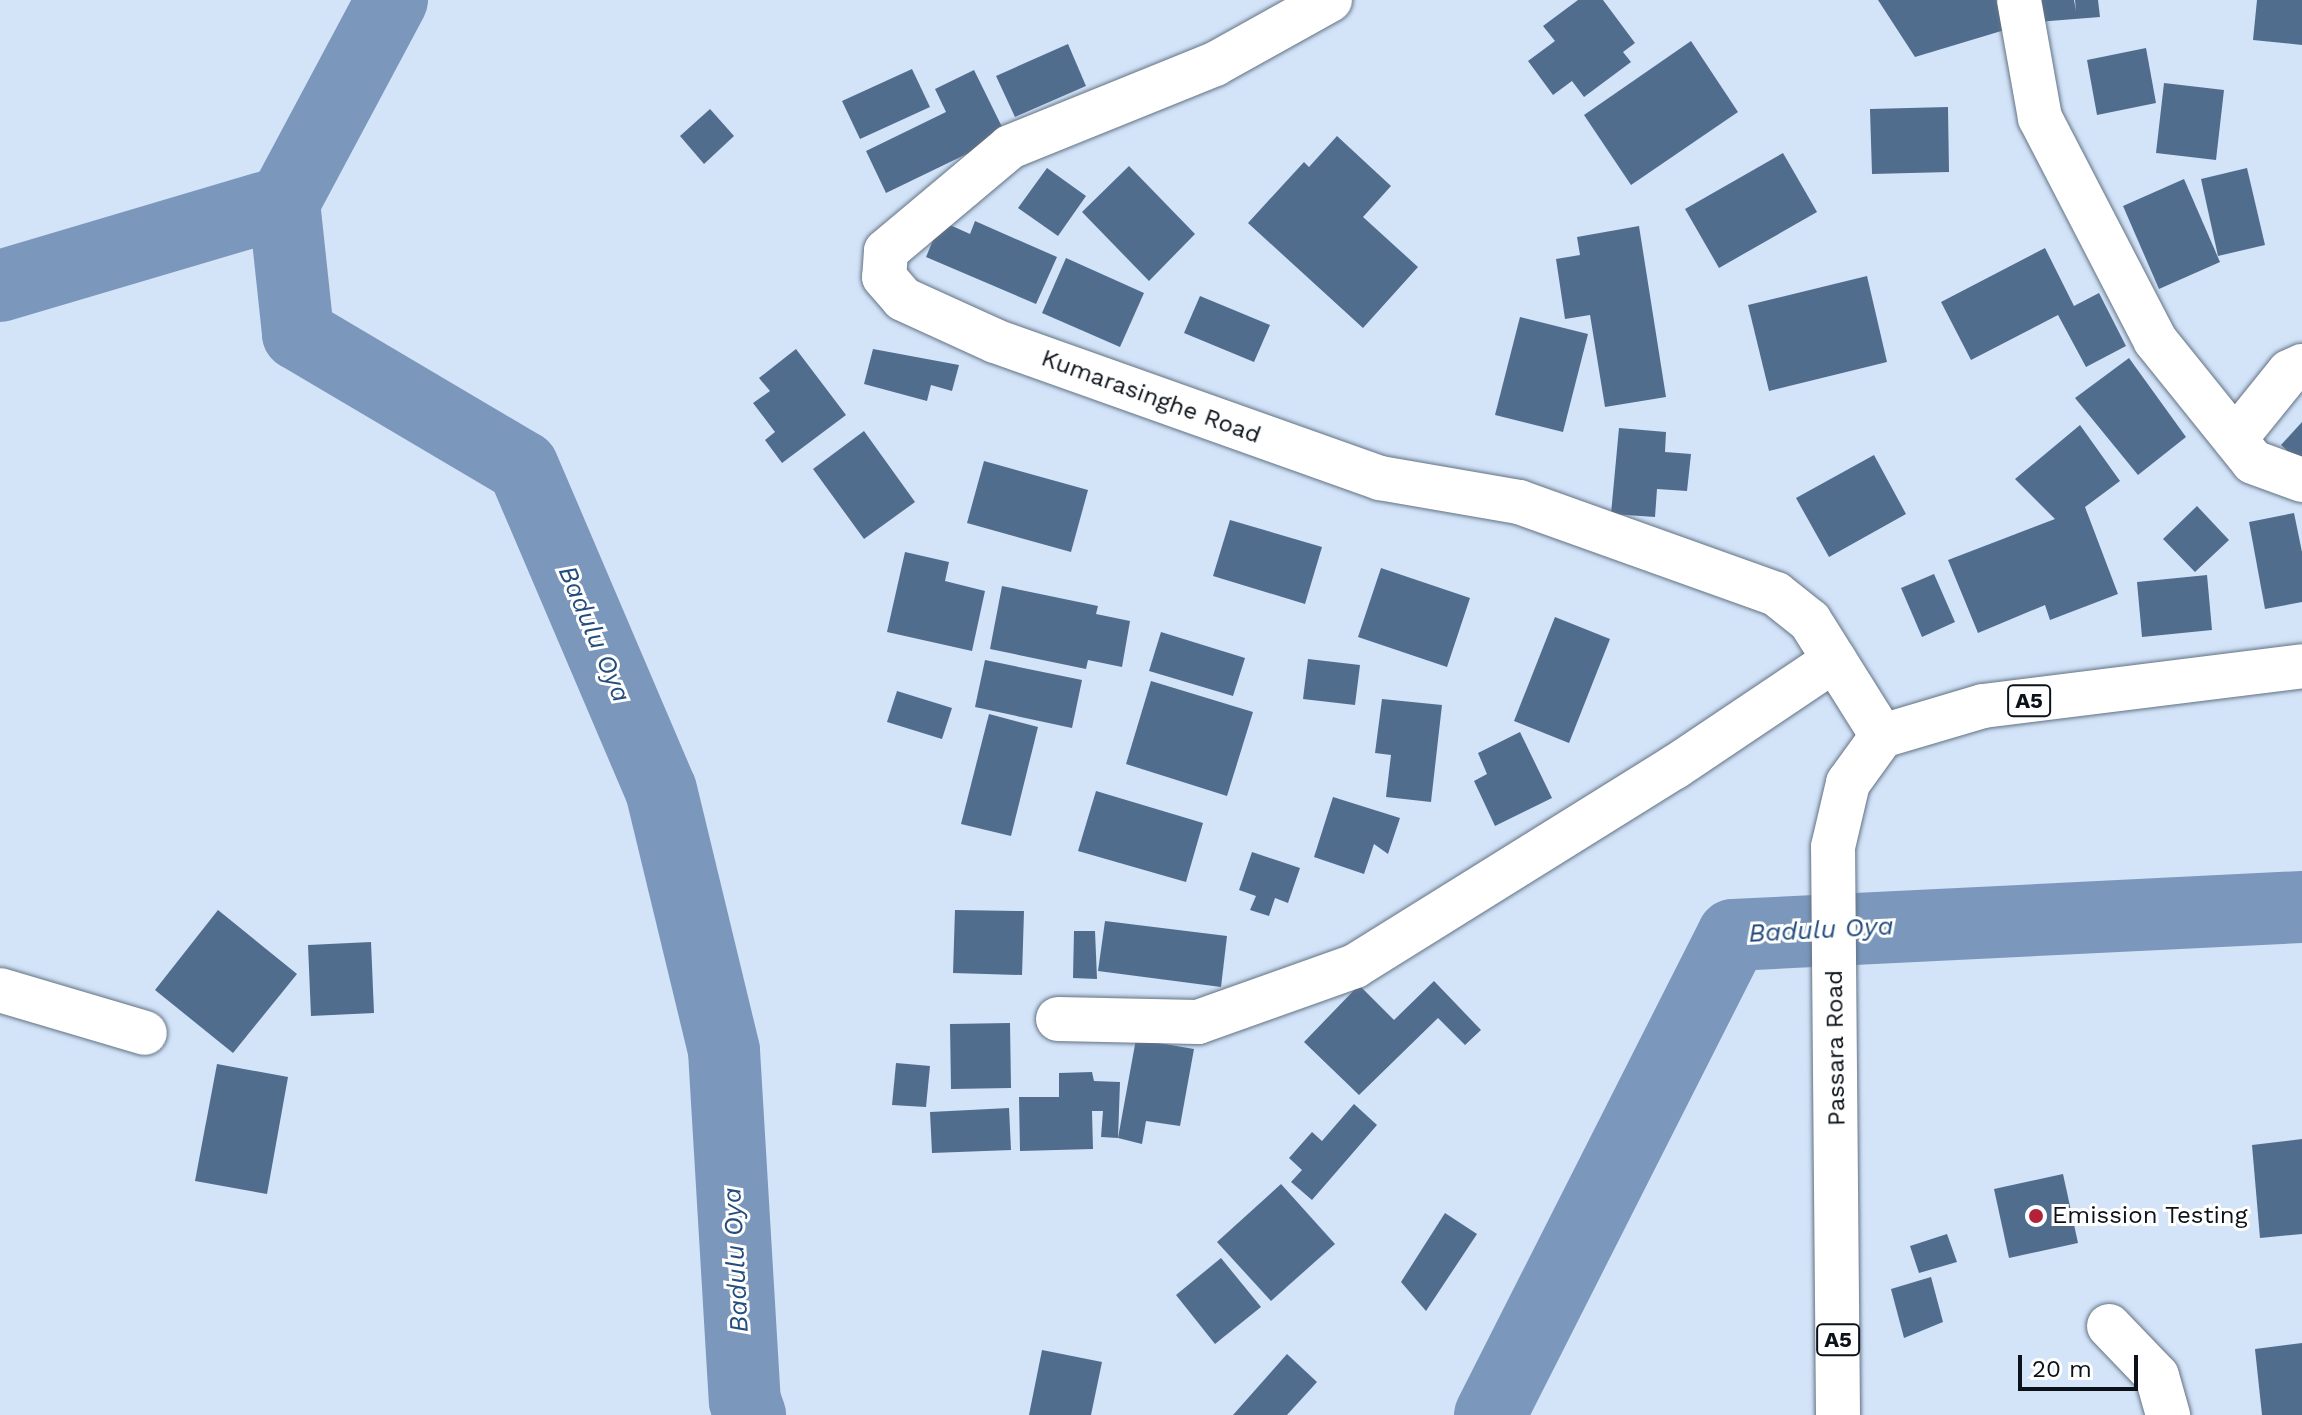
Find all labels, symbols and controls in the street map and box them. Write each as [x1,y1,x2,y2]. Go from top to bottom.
street label: Kumarasinghe Road [1037,344,1265,450]
water label: Badulu Oya [551,561,637,707]
road number: A5 [2007,683,2051,719]
water label: Badulu Oya [1748,911,1894,949]
street label: Passara Road [1820,969,1852,1127]
water label: Badulu Oya [717,1187,755,1333]
place label: Emission Testing [2052,1202,2248,1230]
marker: Emission Testing [2027,1207,2045,1225]
road number: A5 [1816,1322,1860,1358]
scale bar [2022,1339,2142,1389]
text: 20 m [2032,1355,2092,1383]

